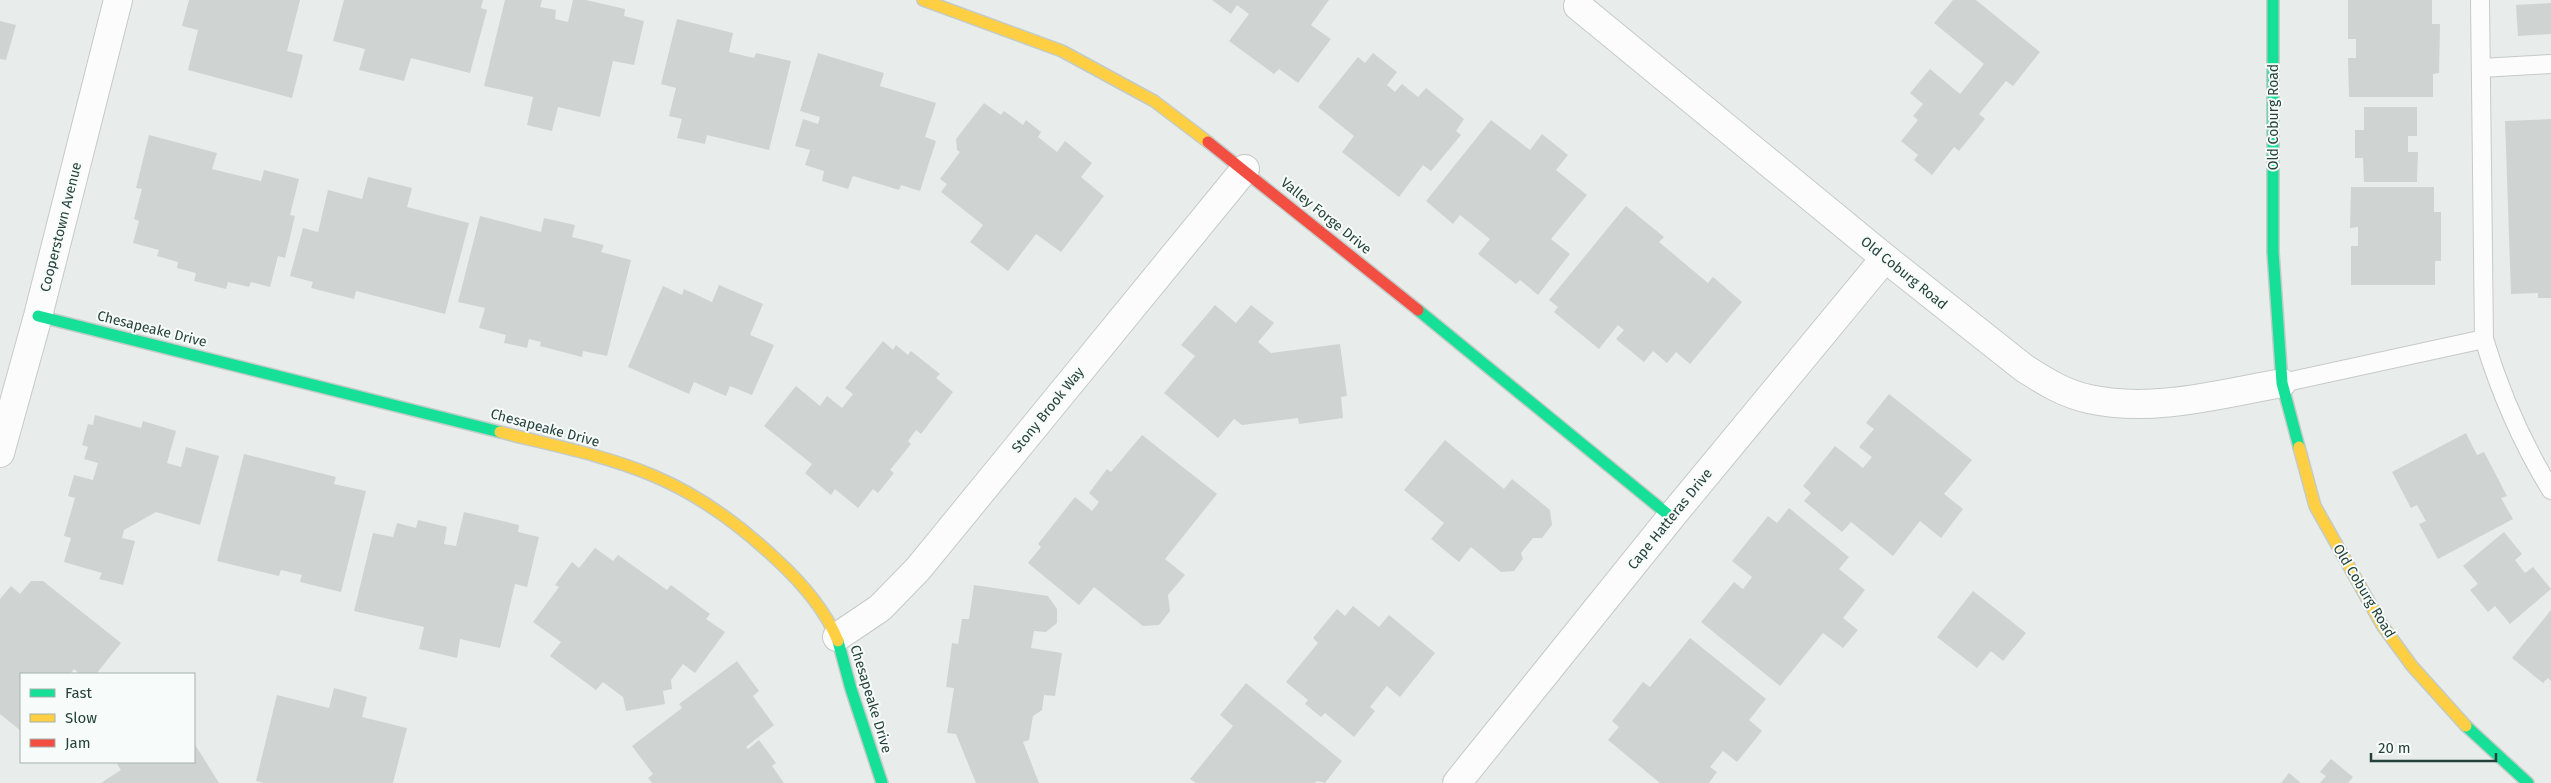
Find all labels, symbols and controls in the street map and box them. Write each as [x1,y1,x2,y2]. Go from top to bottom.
street label: Old Coburg Road [2265,64,2282,170]
street label: Cooperstown Avenue [37,160,85,294]
street label: Valley Forge Drive [1277,174,1375,258]
street label: Old Coburg Road [1857,233,1951,313]
street label: Chesapeake Drive [96,307,208,351]
street label: Stony Brook Way [1008,364,1088,456]
street label: Chesapeake Drive [489,405,601,451]
street label: Cape Hatteras Drive [1624,465,1716,573]
street label: Old Coburg Road [2329,541,2399,641]
street label: Chesapeake Drive [846,643,896,755]
legend [20,673,195,763]
text: Fast [65,684,92,702]
text: Slow [65,709,97,727]
scale bar [2371,730,2496,762]
text: Jam [65,734,91,752]
text: 20 m [2378,739,2411,757]

